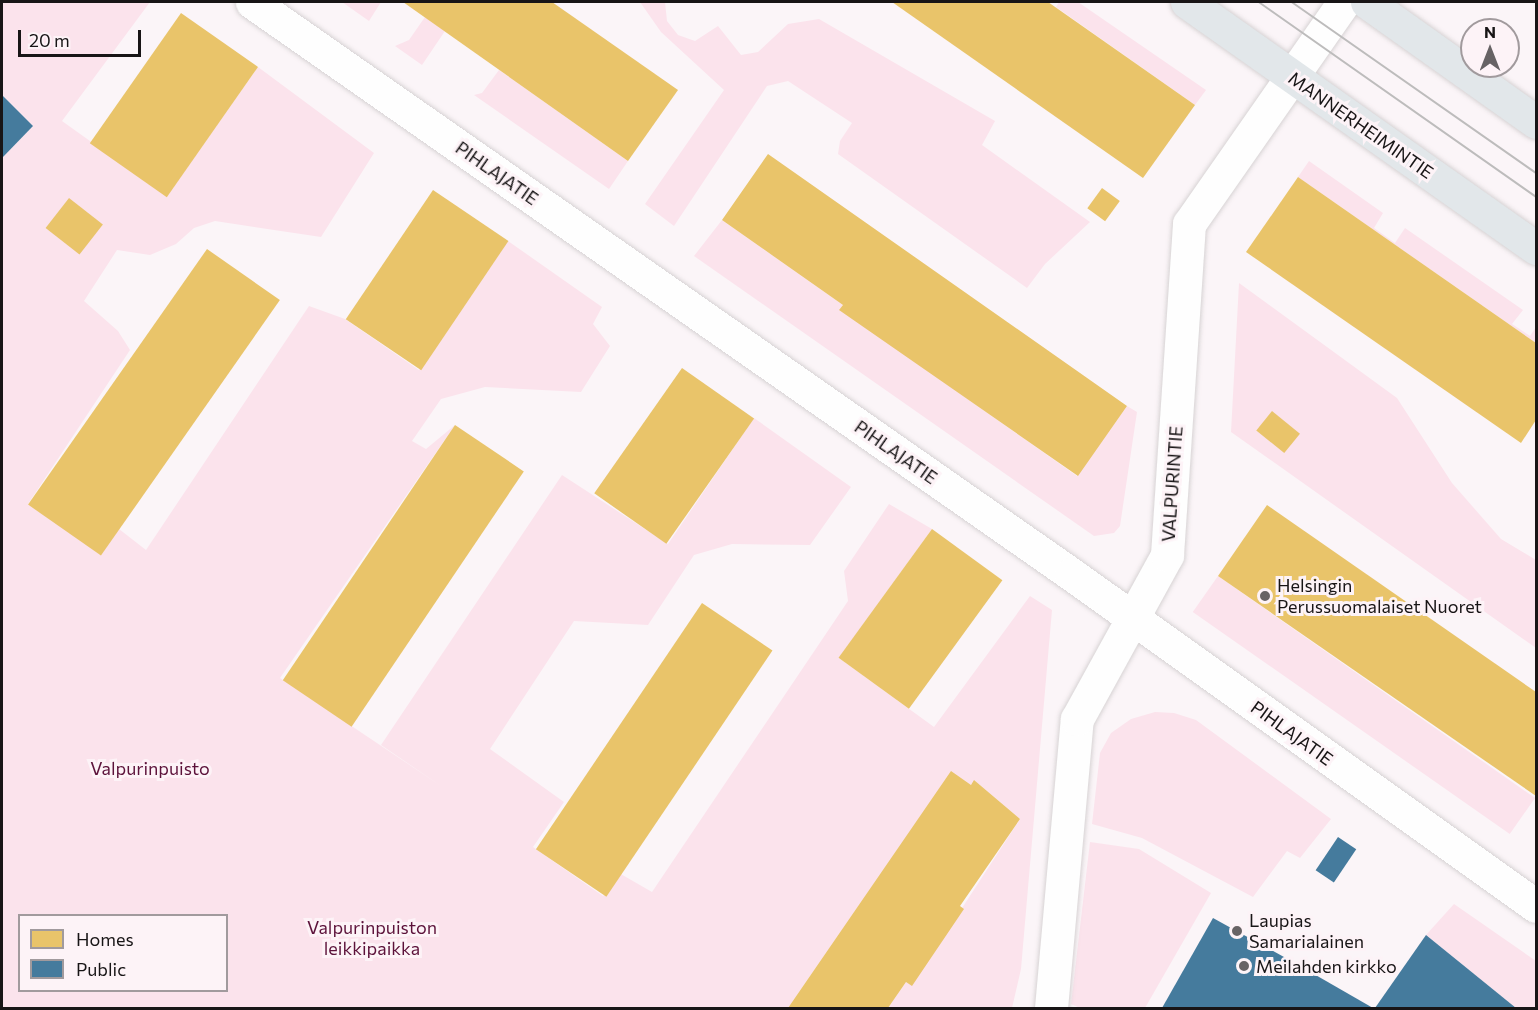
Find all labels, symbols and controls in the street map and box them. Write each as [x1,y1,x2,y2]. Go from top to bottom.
scale bar [21,18,144,56]
north arrow [1460,18,1520,78]
text: N [1484,22,1496,41]
text: 20 m [29,29,70,51]
street label: MANNERHEIMINTIE [1284,67,1438,183]
street label: PIHLAJATIE [452,137,542,209]
street label: PIHLAJATIE [851,416,941,488]
street label: VALPURINTIE [1157,425,1187,543]
place label: Helsingin Perussuomalaiset Nuoret [1277,575,1482,618]
marker: Helsingin Perussuomalaiset Nuoret [1258,589,1272,603]
street label: PIHLAJATIE [1247,696,1337,770]
park label: Valpurinpuisto [90,757,210,779]
place label: Laupias Samarialainen [1249,910,1364,952]
legend [18,914,228,992]
park label: Valpurinpuiston leikkipaikka [307,917,437,960]
marker: Laupias Samarialainen [1230,924,1244,938]
text: Homes [76,928,134,950]
place label: Meilahden kirkko [1256,955,1397,977]
text: Public [76,958,126,980]
marker: Meilahden kirkko [1237,959,1251,973]

